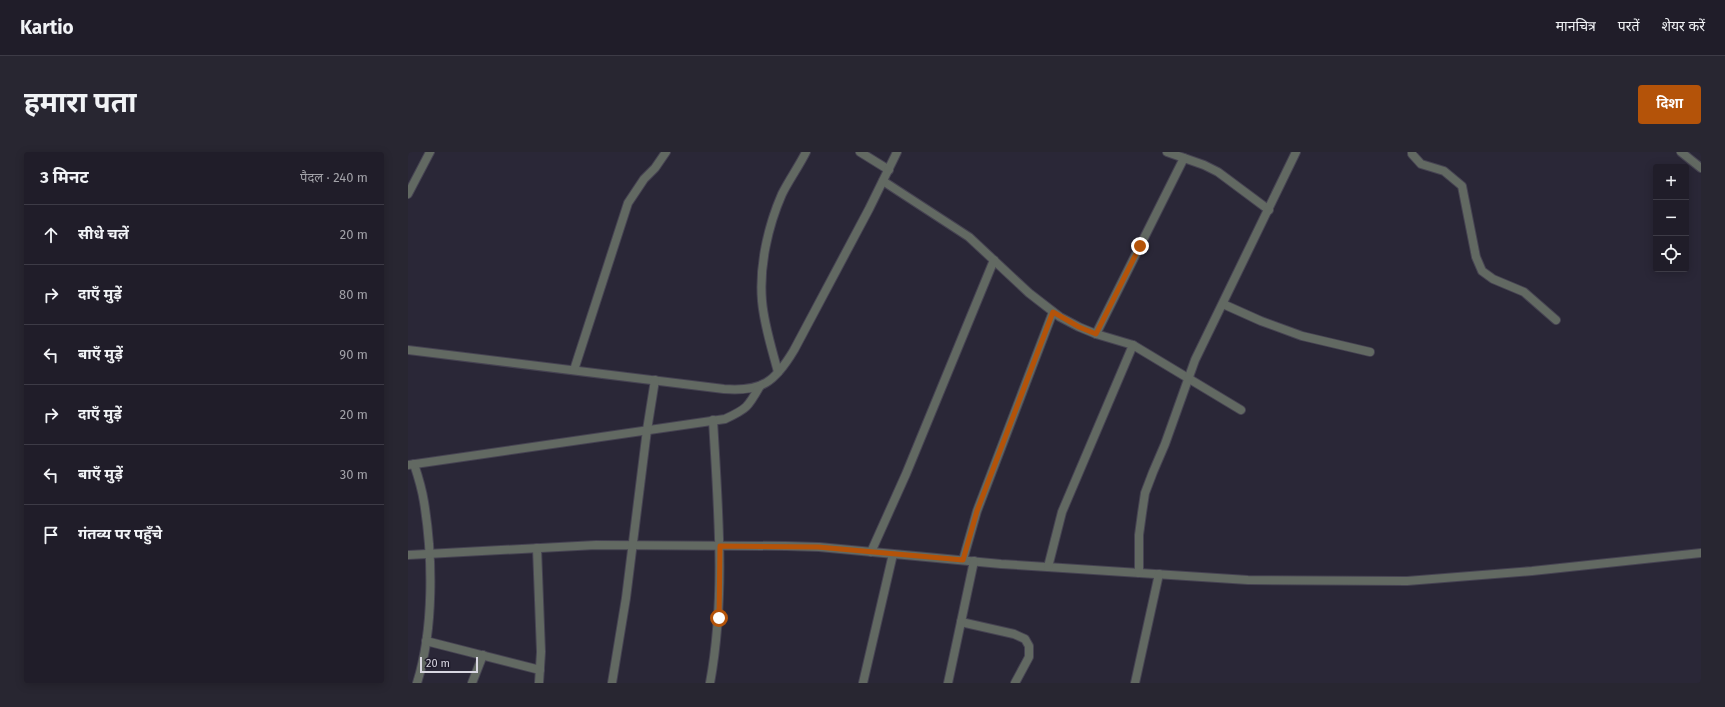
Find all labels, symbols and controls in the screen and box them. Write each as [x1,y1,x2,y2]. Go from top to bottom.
text: Kartio [20,16,74,39]
text: मानचित्र [1556,18,1596,35]
text: परतें [1618,18,1639,35]
text: शेयर करें [1661,18,1705,35]
button: दिशा [1638,85,1701,124]
text: हमारा पता [24,86,136,119]
map controls [1653,164,1689,272]
button: + [1653,164,1689,200]
text: 3 मिनट [40,167,89,188]
text: पैदल · 240 m [300,170,368,185]
button: − [1653,200,1689,236]
icon: ahead [40,224,62,246]
text: सीधे चलें [78,225,129,243]
text: 20 m [340,227,368,242]
button: locate [1653,236,1689,272]
route end [1131,237,1149,255]
icon: right [40,284,62,306]
text: दाएँ मुड़ें [78,285,122,303]
text: 80 m [339,287,368,302]
icon: left [40,344,62,366]
text: बाएँ मुड़ें [78,345,123,363]
text: 90 m [339,347,368,362]
icon: right [40,404,62,426]
text: दाएँ मुड़ें [78,405,122,423]
text: 20 m [340,407,368,422]
icon: left [40,464,62,486]
text: बाएँ मुड़ें [78,465,123,483]
text: 30 m [340,467,368,482]
icon: arrive [40,524,62,546]
text: गंतव्य पर पहुँचे [78,525,162,543]
route start [710,609,728,627]
scale bar [420,655,478,674]
text: 20 m [426,657,450,670]

